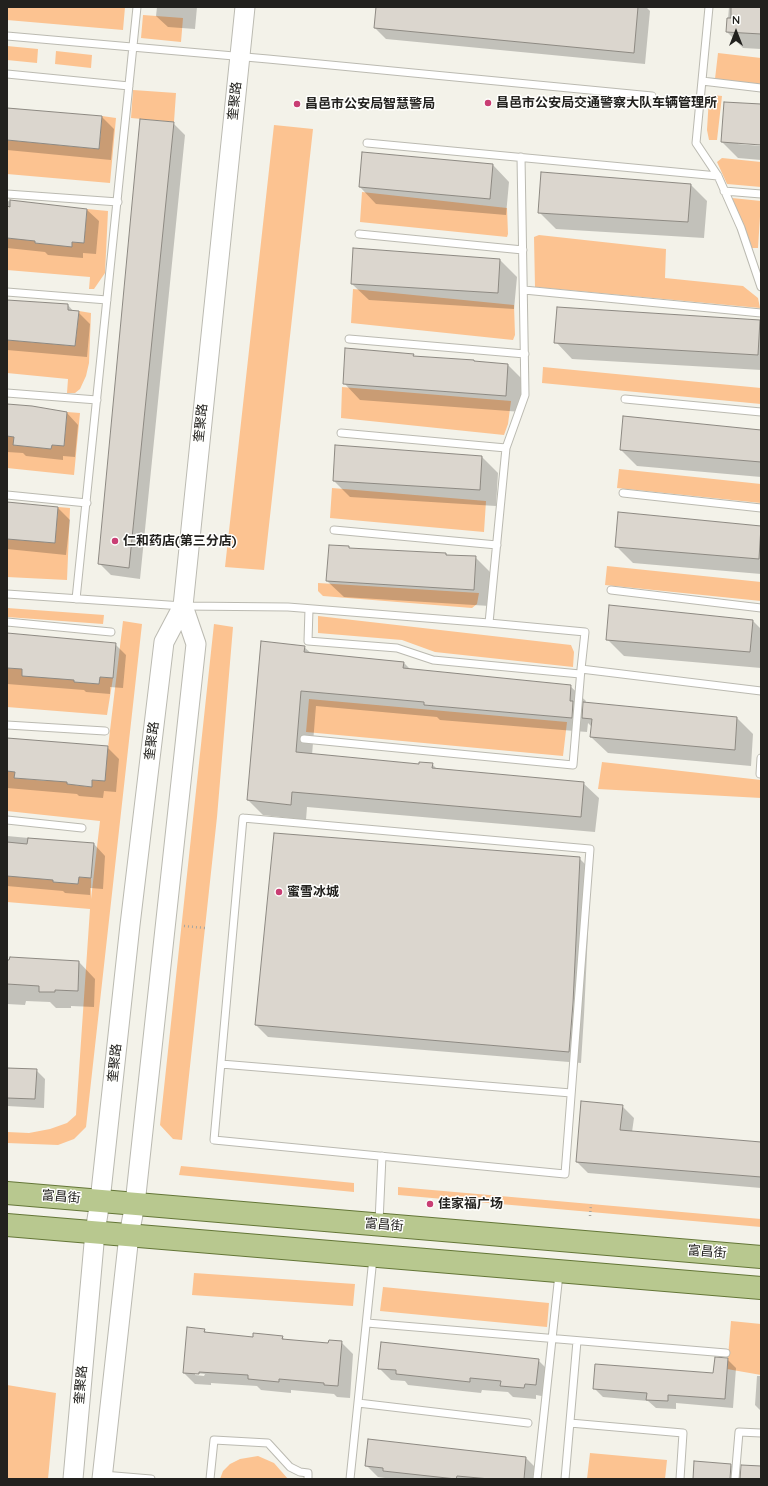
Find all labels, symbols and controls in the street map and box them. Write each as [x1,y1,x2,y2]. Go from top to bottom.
north arrow [716,12,756,52]
text: N [732,13,740,27]
street label: 奎聚路 [225,81,245,121]
place label: 昌邑市公安局交通警察大队车辆管理所 [496,95,717,111]
place label: 昌邑市公安局智慧警局 [305,96,435,112]
marker: 昌邑市公安局交通警察大队车辆管理所 [483,98,493,108]
marker: 昌邑市公安局智慧警局 [292,99,302,109]
street label: 奎聚路 [191,403,211,443]
place label: 仁和药店(第三分店) [123,533,236,549]
marker: 仁和药店(第三分店) [110,536,120,546]
street label: 奎聚路 [142,721,162,761]
place label: 蜜雪冰城 [287,884,339,900]
marker: 蜜雪冰城 [274,887,284,897]
street label: 奎聚路 [105,1043,125,1083]
street label: 富昌街 [41,1188,81,1206]
place label: 佳家福广场 [438,1196,503,1212]
marker: 佳家福广场 [425,1199,435,1209]
street label: 富昌街 [364,1216,404,1234]
street label: 富昌街 [687,1243,727,1261]
street label: 奎聚路 [72,1365,90,1405]

